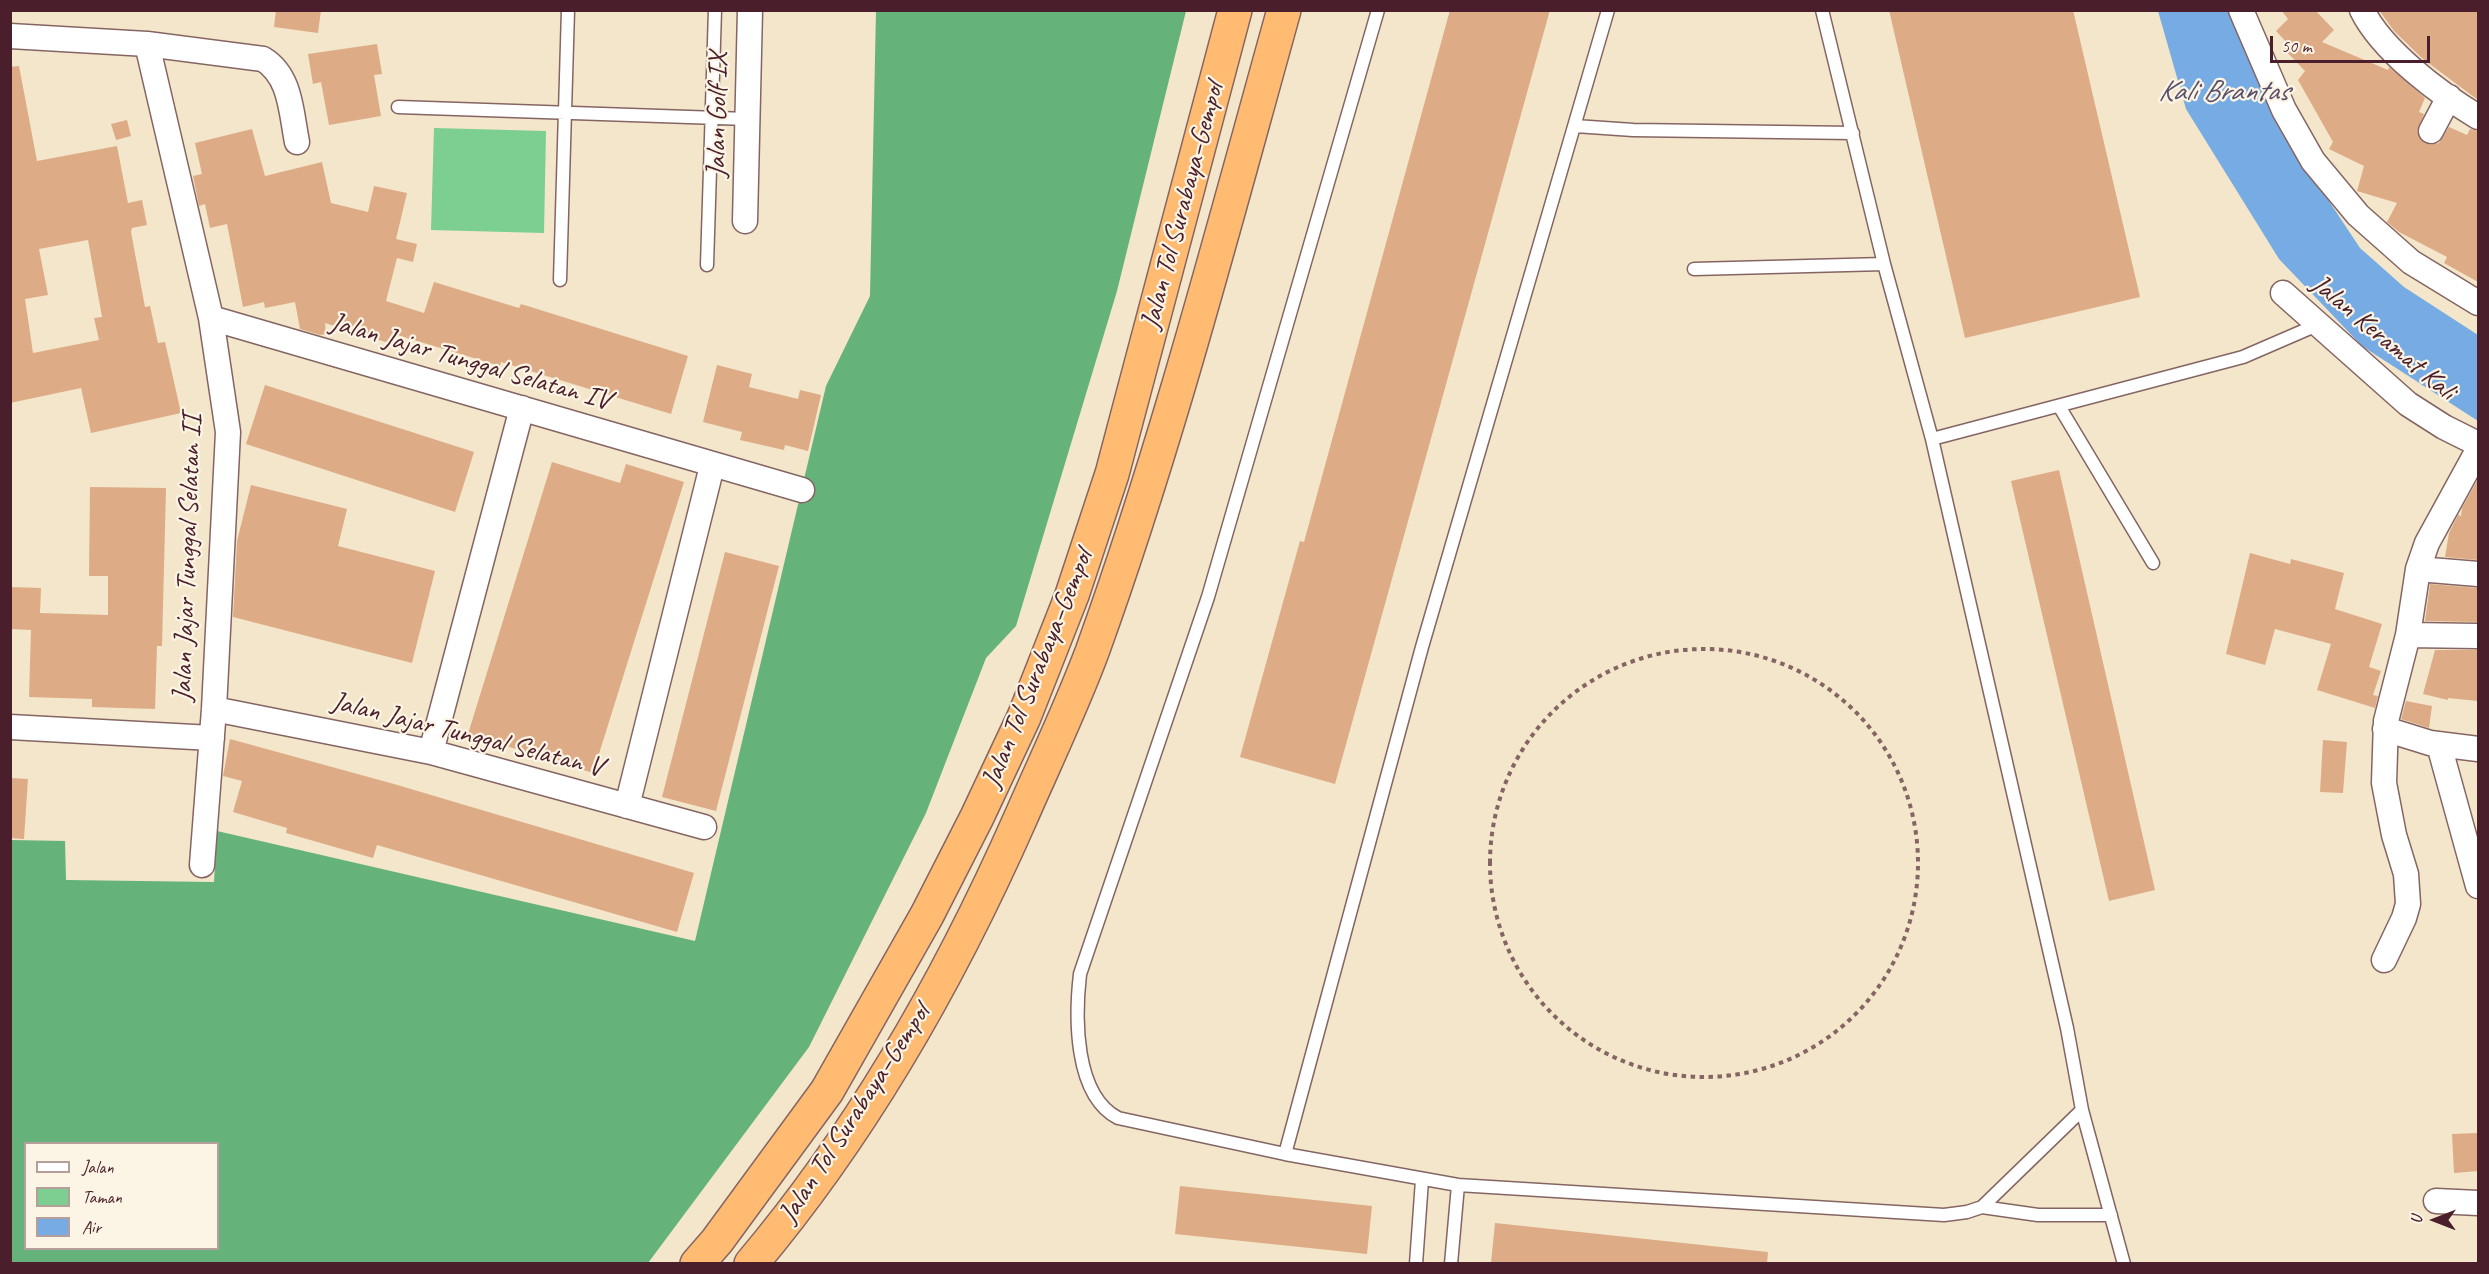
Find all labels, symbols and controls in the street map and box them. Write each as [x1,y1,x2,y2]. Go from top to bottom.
scale bar [2273,24,2434,62]
text: 50 m [2281,35,2312,57]
street label: Jalan Golf IX [700,52,736,178]
water label: Kali Brantas [2158,74,2288,110]
street label: Jalan Tol Surabaya–Gempol [1134,79,1232,333]
street label: Jalan Keramat Kali [2304,268,2462,408]
street label: Jalan Jajar Tunggal Selatan IV [326,306,614,418]
street label: Jalan Jajar Tunggal Selatan II [166,414,210,702]
street label: Jalan Tol Surabaya–Gempol [975,545,1101,793]
street label: Jalan Jajar Tunggal Selatan V [328,685,606,785]
street label: Jalan Tol Surabaya–Gempol [772,998,938,1230]
legend [24,1142,219,1250]
text: Jalan [82,1156,114,1178]
text: Taman [82,1186,122,1208]
north arrow [2405,1190,2465,1250]
text: Air [82,1216,101,1238]
text: U [2407,1216,2427,1224]

